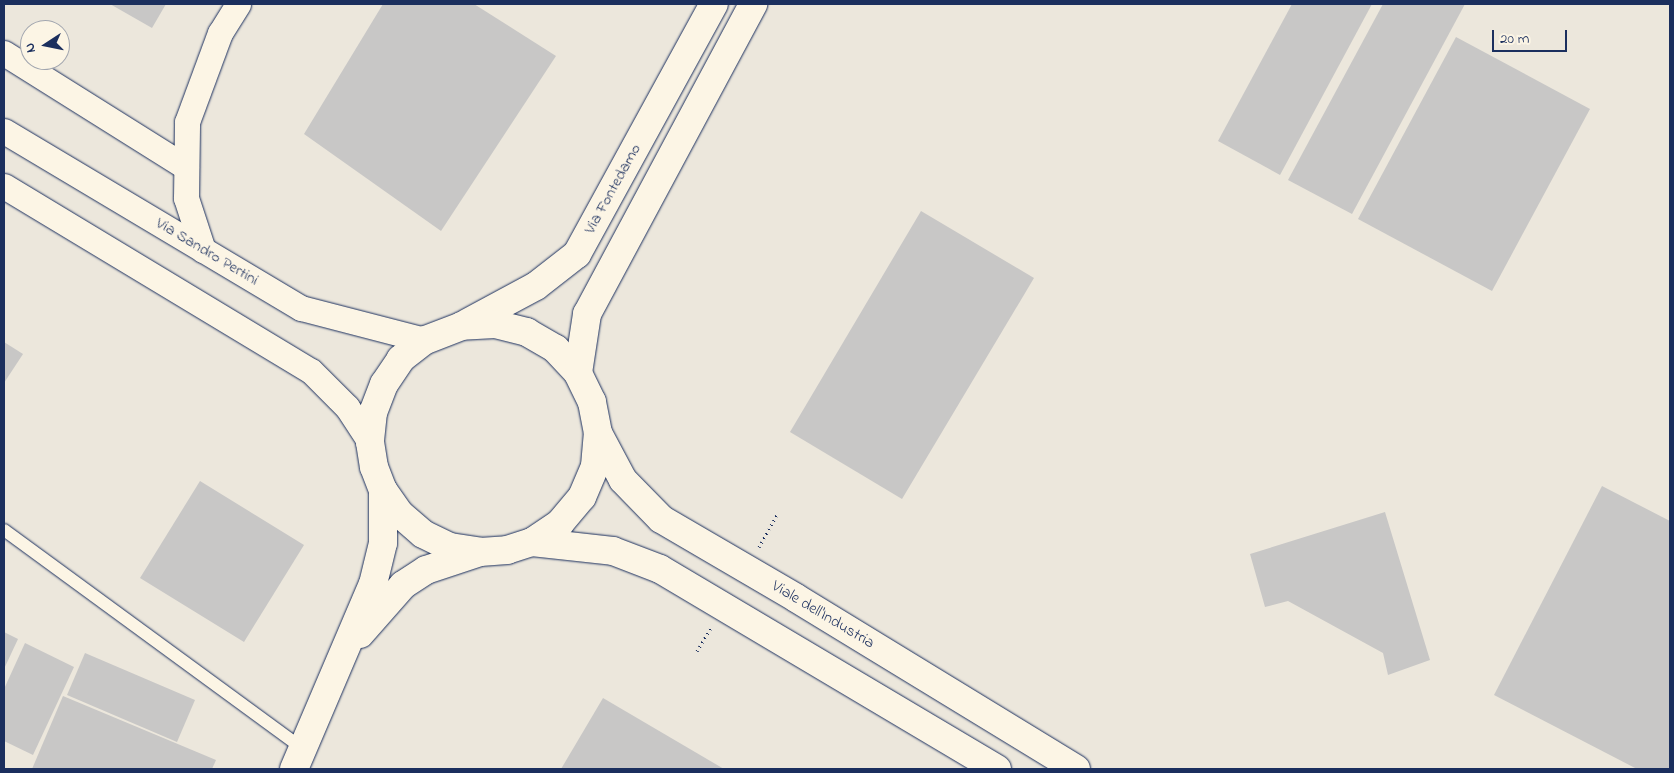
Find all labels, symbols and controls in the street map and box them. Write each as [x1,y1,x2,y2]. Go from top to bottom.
north arrow [20,20,70,70]
scale bar [1494,20,1569,52]
text: 20 m [1500,28,1529,50]
text: N [20,41,42,54]
street label: Via Fontedamo [580,141,646,237]
street label: Via Sandro Pertini [152,214,262,290]
street label: Viale dell'Industria [768,577,878,653]

